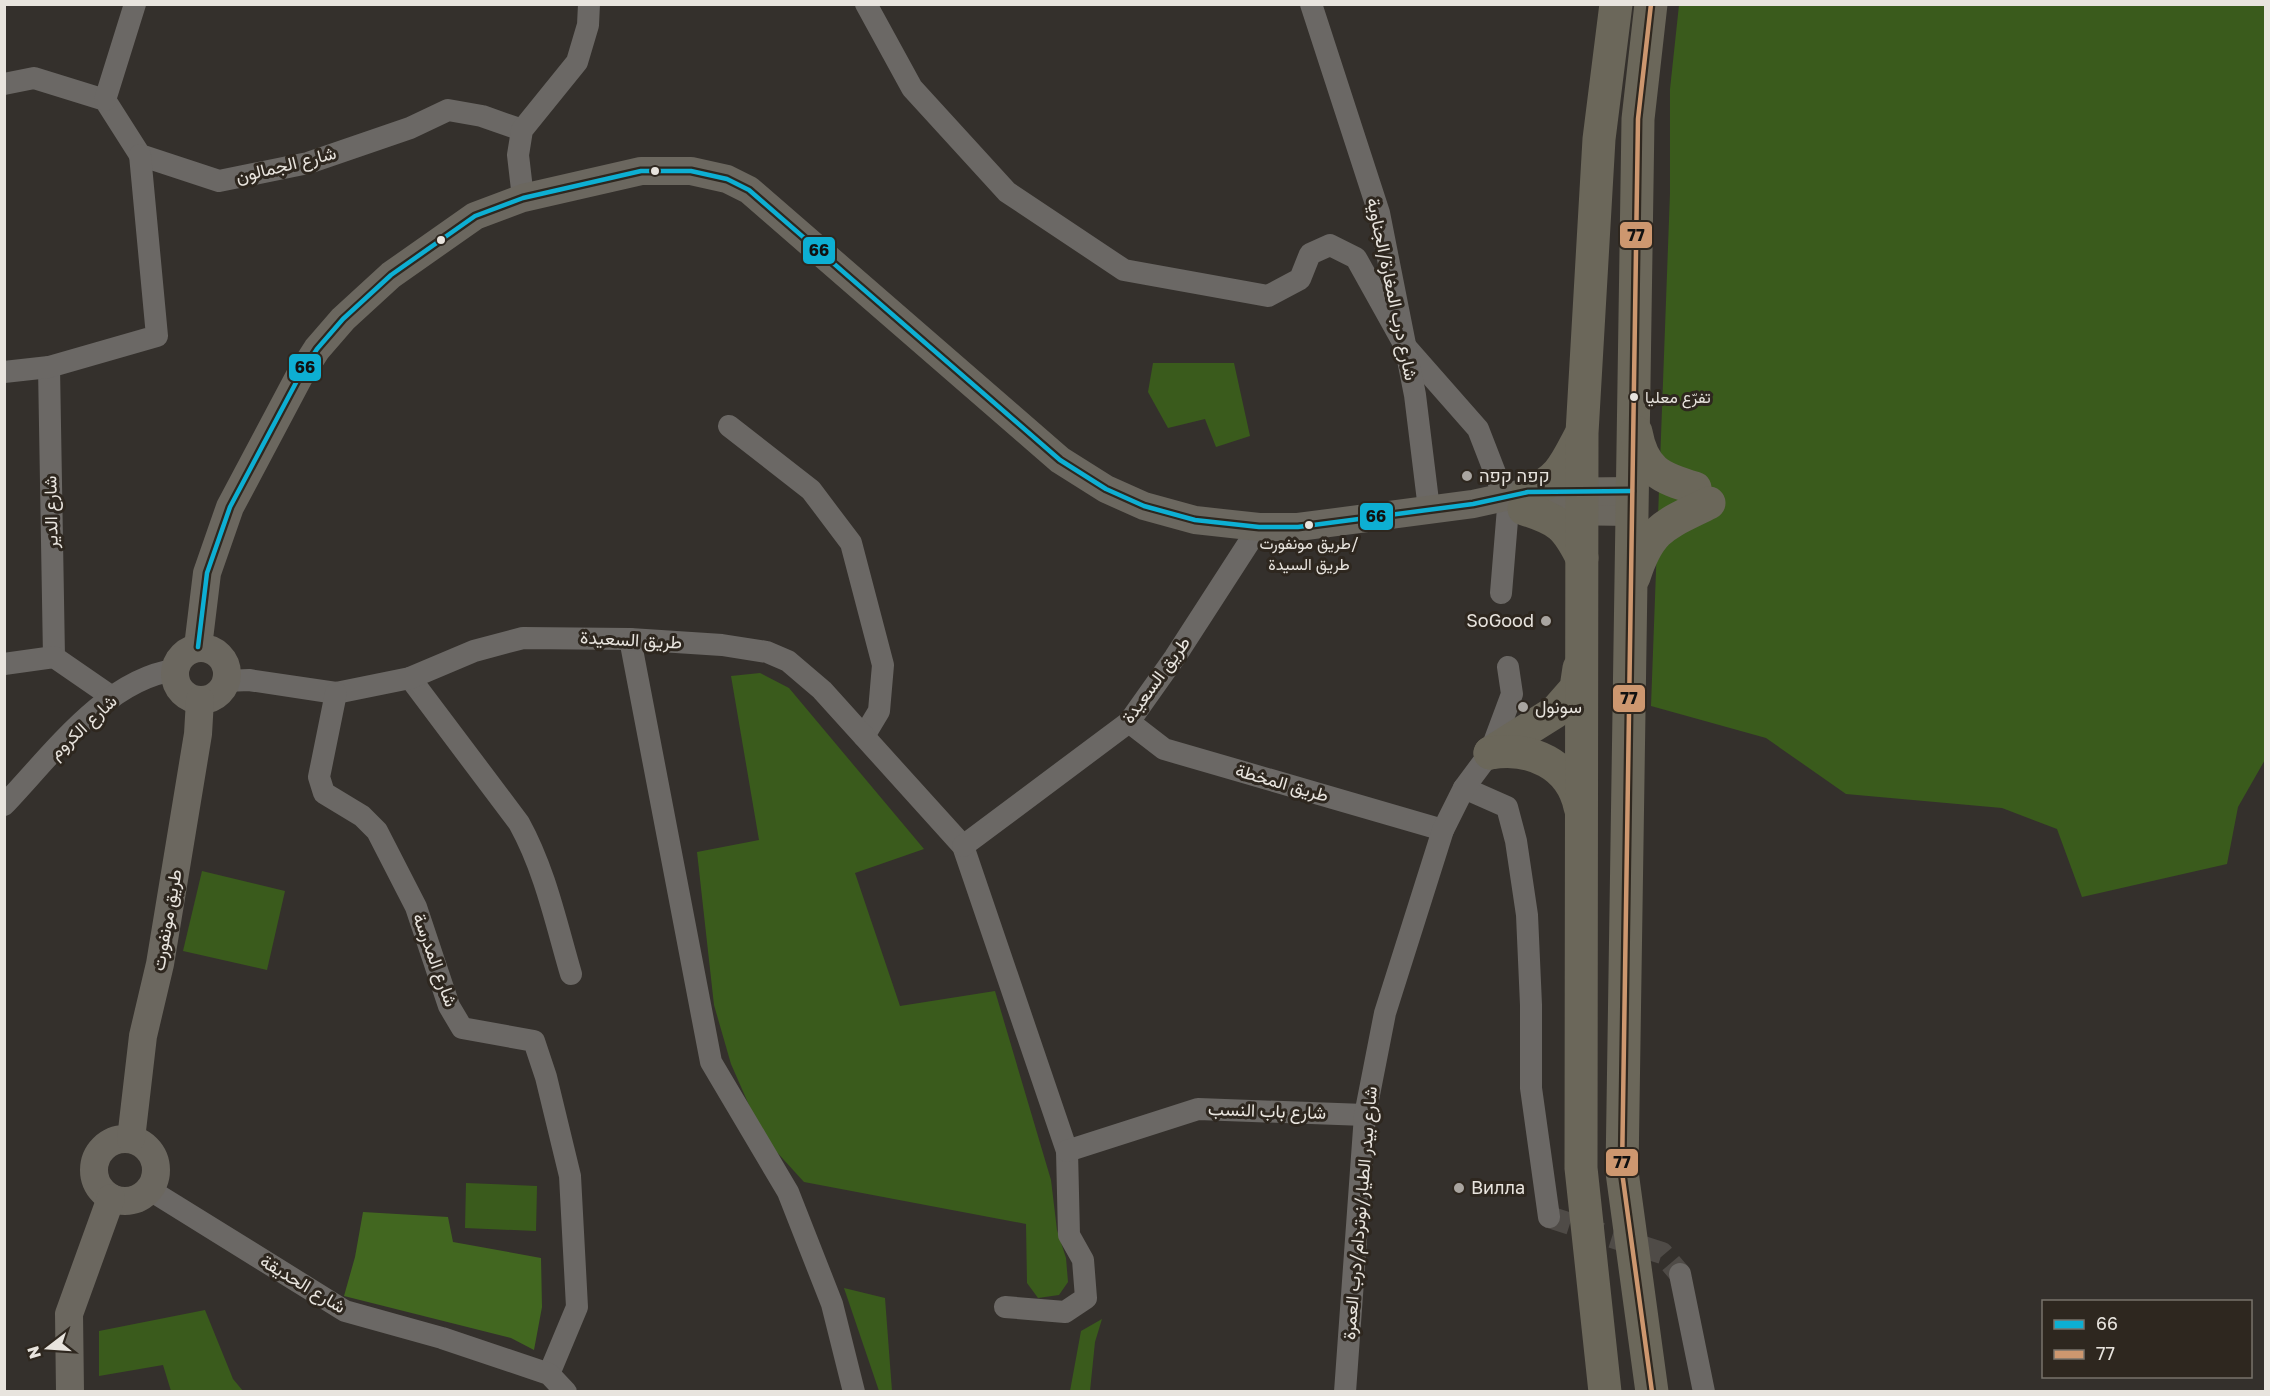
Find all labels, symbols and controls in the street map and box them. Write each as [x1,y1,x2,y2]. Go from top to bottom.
street label: شارع الجمالون [233,141,339,189]
unlabelled marker [649,165,661,177]
street label: شارع درب المغارة/الجناوية [1361,195,1423,383]
line badge: 77 [1619,221,1653,249]
text: 77 [1627,225,1645,245]
unlabelled marker [435,234,447,246]
line badge: 66 [802,236,836,265]
text: 66 [809,240,829,260]
line badge: 66 [288,353,322,382]
text: 66 [295,357,315,377]
place label: تفرّع معليا [1645,387,1711,409]
marker: تفرّع معليا [1628,391,1640,403]
place label: קפה קפה [1479,464,1550,486]
marker: קפה קפה [1460,469,1474,483]
street label: شارع الدير [38,475,64,550]
line badge: 66 [1359,502,1394,531]
text: 66 [1366,506,1386,526]
marker: طريق مونفورت/ طريق السيدة [1303,519,1315,531]
place label: طريق مونفورت/ طريق السيدة [1259,533,1359,575]
place label: SoGood [1466,609,1534,631]
marker: SoGood [1539,614,1553,628]
street label: طريق السعيدة [579,625,683,654]
street label: طريق السعيدة [1116,632,1195,728]
line badge: 77 [1612,684,1646,713]
text: 77 [1620,688,1638,708]
street label: شارع الكروم [44,689,122,765]
place label: سونول [1535,695,1582,718]
marker: سونول [1516,700,1530,714]
street label: طريق المخطة [1233,758,1331,807]
street label: طريق مونفورت [146,867,187,973]
street label: شارع المدرسة [407,910,463,1010]
street label: شارع بيدر الطيار/نوتردام/درب العمرة [1337,1085,1383,1341]
street label: شارع باب النسب [1207,1097,1327,1125]
line badge: 77 [1605,1148,1639,1177]
text: 77 [1613,1152,1631,1172]
place label: Вилла [1471,1176,1525,1198]
marker: Вилла [1452,1181,1466,1195]
street label: شارع الحديقة [256,1249,350,1319]
legend [2042,1300,2252,1378]
text: 66 [2096,1312,2118,1334]
north arrow [18,1318,78,1378]
text: 77 [2096,1342,2115,1364]
text: N [22,1344,45,1361]

